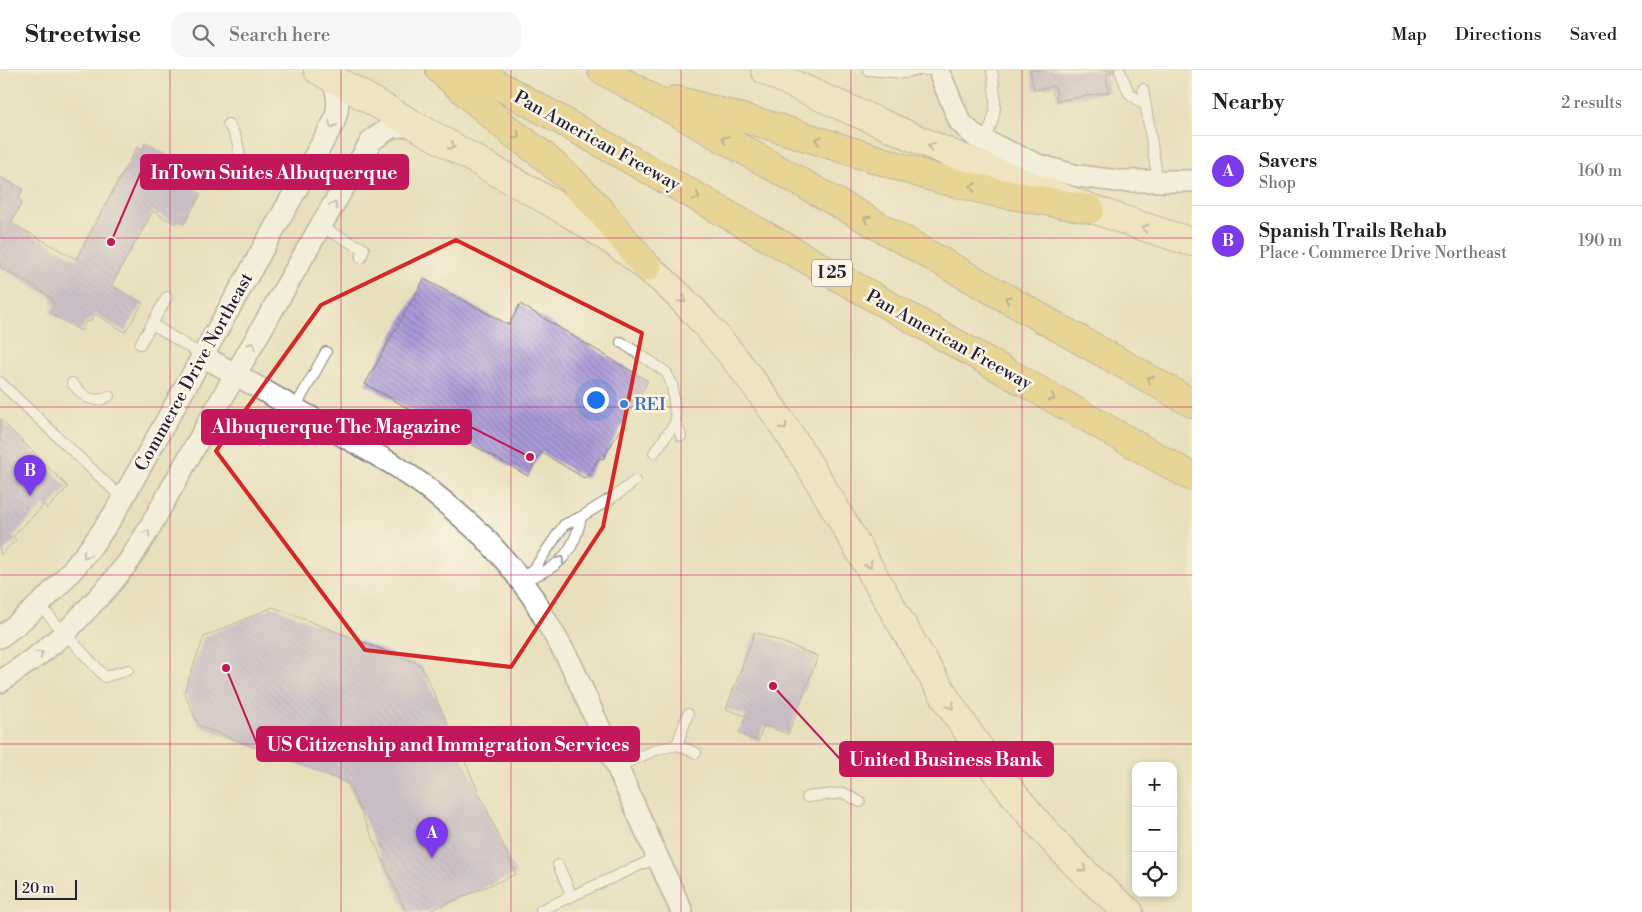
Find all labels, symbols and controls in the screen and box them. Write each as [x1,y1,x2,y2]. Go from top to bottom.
search box [171,12,521,57]
text: Streetwise [25,20,141,50]
icon: search [189,21,217,49]
text: Search here [229,23,330,47]
text: Map [1391,23,1427,46]
text: Directions [1455,23,1542,46]
text: Saved [1570,23,1617,46]
street label: Pan American Freeway [510,86,684,196]
text: Nearby [1212,90,1285,116]
text: 2 results [1561,93,1622,113]
one-way arrow [328,120,338,129]
one-way arrow [511,131,520,139]
one-way arrow [721,135,730,145]
one-way arrow [814,136,823,146]
one-way arrow [446,140,455,150]
one-way arrow [927,141,936,152]
text: Savers [1259,149,1317,173]
callout: InTown Suites Albuquerque [141,155,408,189]
text: InTown Suites Albuquerque [150,161,398,185]
text: A [1222,161,1234,181]
text: 160 m [1578,161,1622,181]
text: Shop [1259,173,1296,193]
one-way arrow [969,182,978,193]
one-way arrow [692,191,701,201]
one-way arrow [327,201,337,210]
one-way arrow [863,215,872,225]
text: Spanish Trails Rehab [1259,219,1447,243]
one-way arrow [1142,224,1150,234]
text: B [1222,231,1234,251]
text: 190 m [1578,231,1622,251]
text: Place · Commerce Drive Northeast [1259,243,1507,263]
road number: I 25 [812,260,852,287]
street label: Commerce Drive Northeast [130,268,259,475]
street label: Pan American Freeway [862,285,1036,395]
one-way arrow [677,294,686,303]
one-way arrow [1004,295,1013,305]
one-way arrow [246,342,256,351]
one-way arrow [1146,375,1155,385]
your location [583,387,609,413]
one-way arrow [1046,391,1055,401]
place label: REI [634,393,666,416]
marker: REI [618,398,630,410]
callout: Albuquerque The Magazine [202,410,471,444]
text: Albuquerque The Magazine [210,415,461,439]
one-way arrow [778,421,787,431]
pin: B [14,455,46,496]
one-way arrow [140,529,150,538]
one-way arrow [84,549,92,558]
one-way arrow [555,555,564,564]
one-way arrow [862,560,872,569]
one-way arrow [34,651,43,659]
one-way arrow [944,700,954,709]
callout: US Citizenship and Immigration Services [257,727,639,761]
text: US Citizenship and Immigration Services [267,733,629,757]
callout: United Business Bank [840,742,1053,776]
text: United Business Bank [849,748,1043,772]
map controls [1132,762,1177,897]
button: + [1132,762,1177,807]
button: − [1132,807,1177,852]
pin: A [416,817,448,858]
button: locate [1132,852,1177,897]
one-way arrow [1077,863,1086,872]
scale bar [15,877,78,900]
text: 20 m [22,880,54,898]

